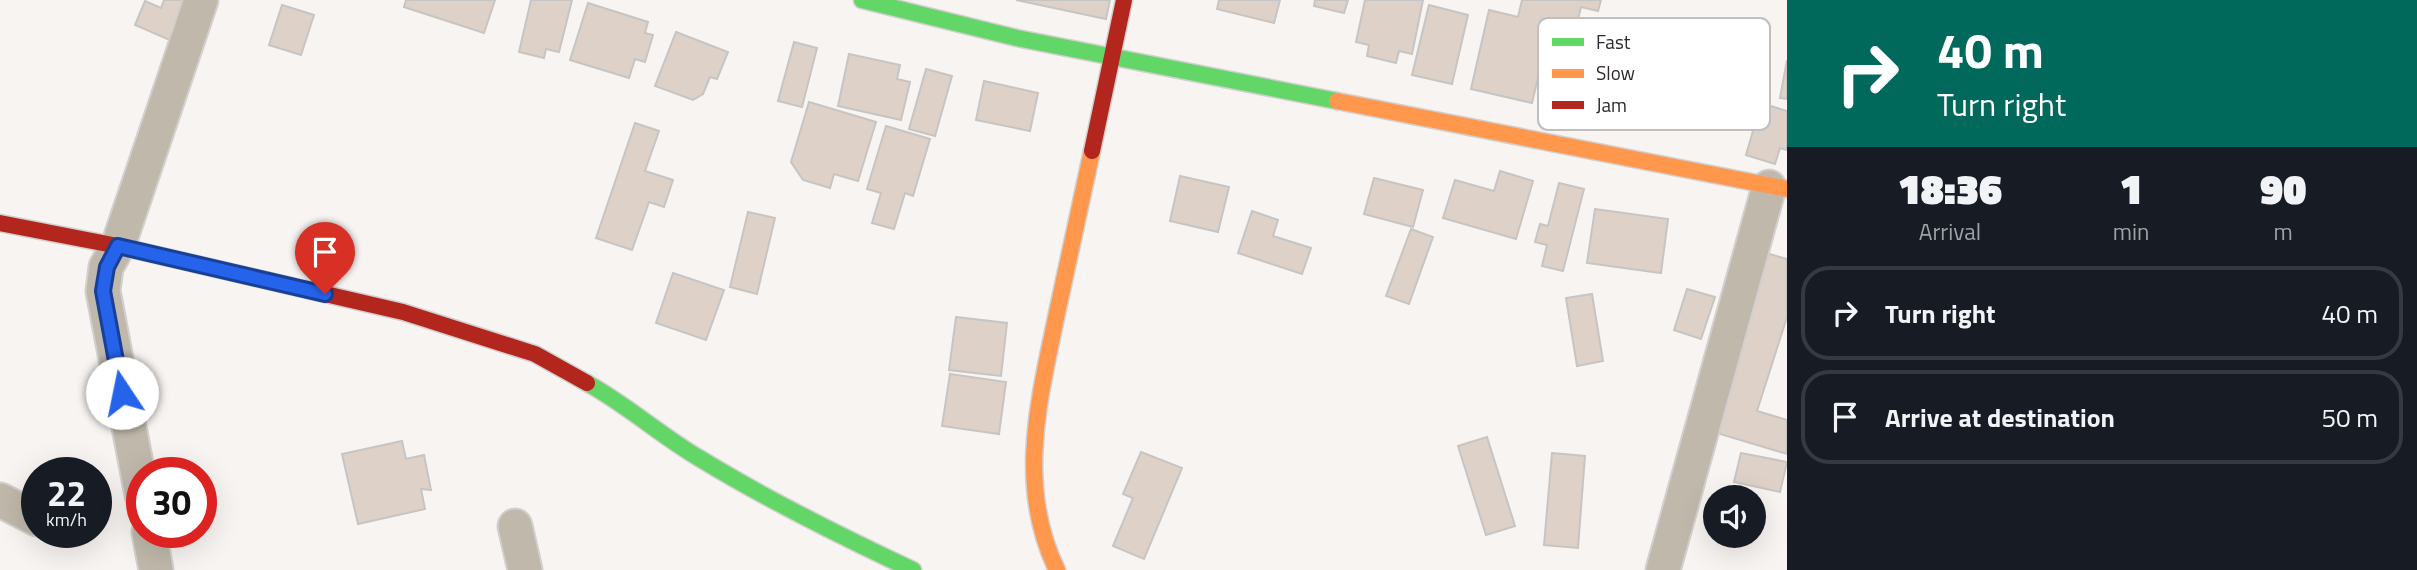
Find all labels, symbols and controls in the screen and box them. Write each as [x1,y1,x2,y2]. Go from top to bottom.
text: 40 m [1937,12,2044,87]
legend [1538,18,1770,130]
text: Fast [1596,27,1631,56]
icon: right [1822,28,1913,119]
text: Slow [1596,58,1635,87]
text: Turn right [1937,80,2066,128]
text: Jam [1596,90,1627,119]
text: 18:36 [1898,156,2002,220]
text: 1 [2120,156,2143,220]
text: 90 [2260,156,2306,220]
text: Arrival [1919,214,1981,249]
text: min [2113,214,2149,249]
text: m [2274,214,2293,249]
pin [295,222,355,294]
icon: arrive [306,233,344,271]
icon: right [1826,294,1864,332]
text: Turn right [1885,294,1996,333]
text: 40 m [2321,294,2378,333]
position arrow [85,356,159,430]
icon: arrive [1826,398,1864,436]
text: Arrive at destination [1885,398,2115,437]
text: 50 m [2321,398,2378,437]
speed limit sign: 30 [126,457,217,548]
text: 22 [47,466,86,520]
map controls [1703,485,1766,548]
button: sound [1703,485,1766,548]
text: km/h [46,506,87,533]

